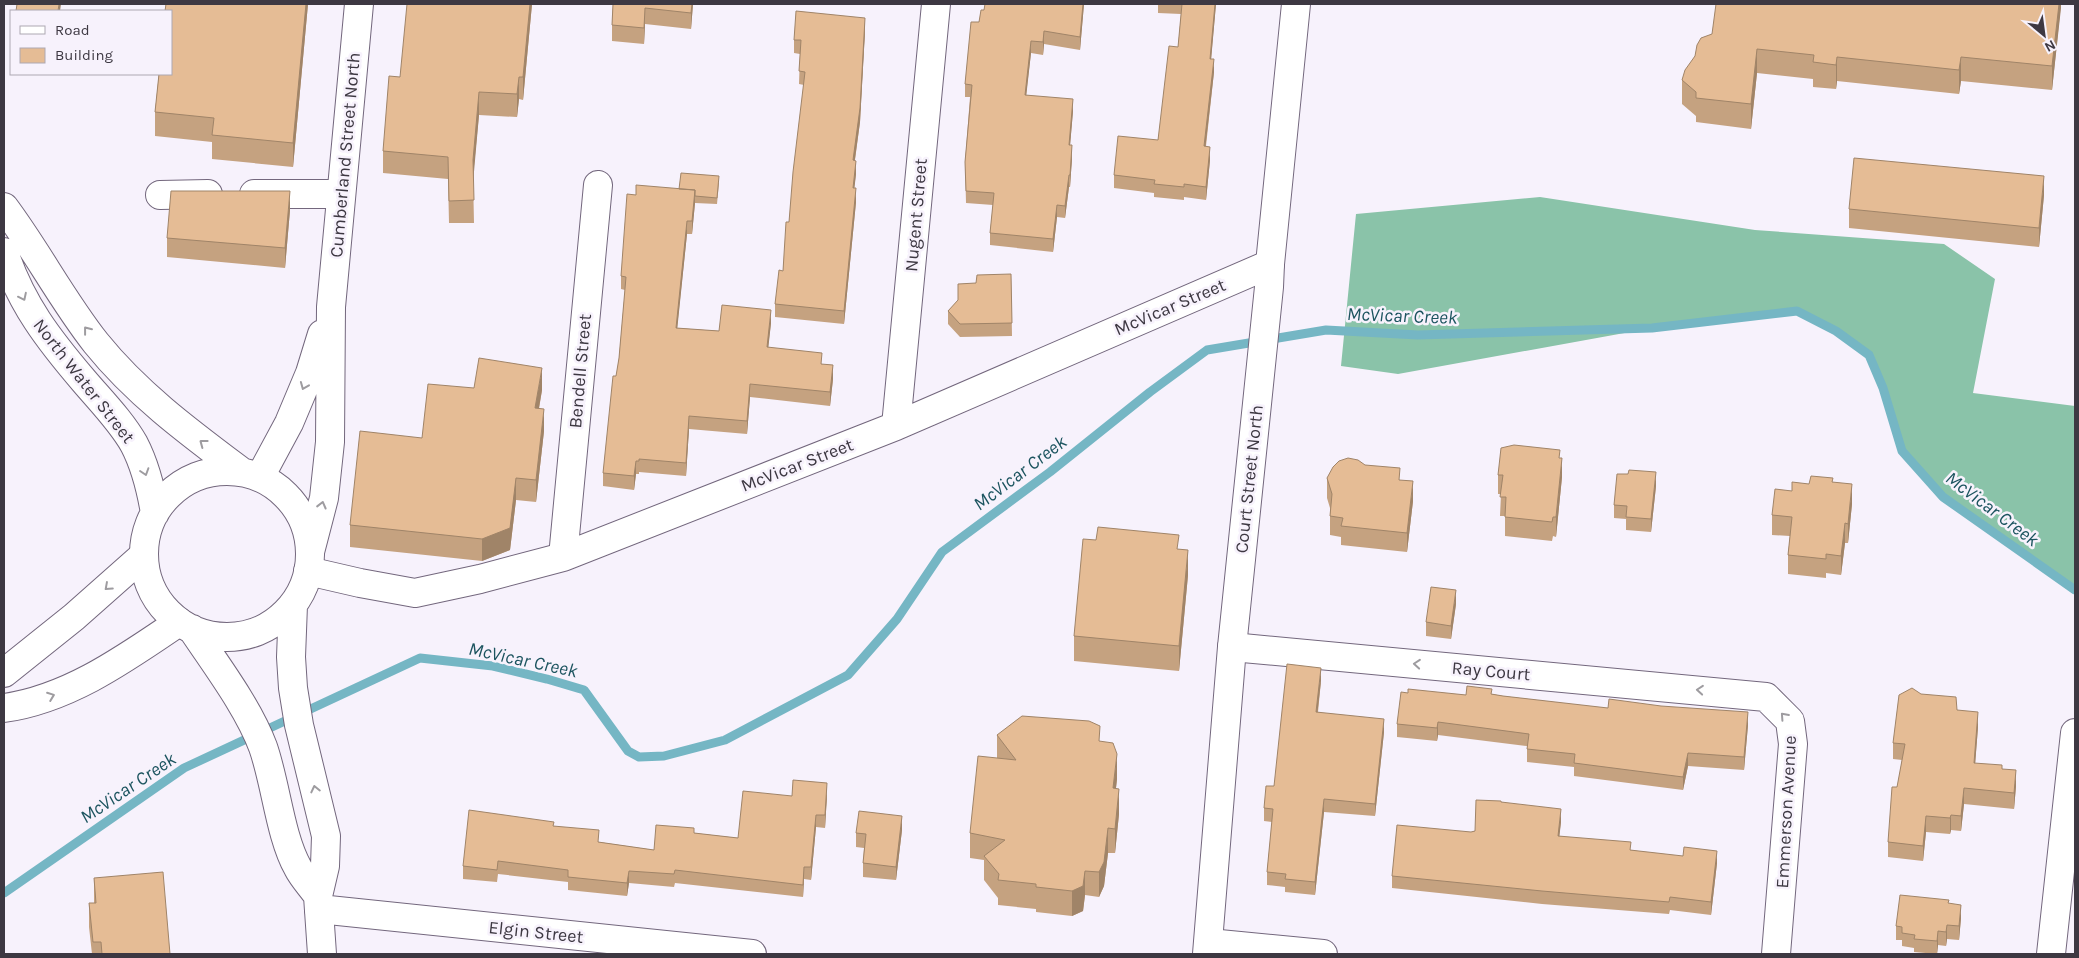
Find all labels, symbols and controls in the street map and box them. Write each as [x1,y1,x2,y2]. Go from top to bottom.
legend [10,10,172,75]
north arrow [2019,10,2069,60]
text: Road [55,21,90,39]
text: N [2042,36,2059,56]
text: Building [55,46,113,64]
street label: Cumberland Street North [325,51,365,259]
street label: Nugent Street [900,157,932,273]
street label: McVicar Street [1111,274,1229,340]
one-way arrow [16,292,27,301]
water label: McVicar Creek [1346,303,1458,329]
street label: Bendell Street [564,313,596,429]
street label: North Water Street [28,314,140,448]
one-way arrow [84,327,92,336]
one-way arrow [300,381,311,390]
street label: Court Street North [1230,404,1268,554]
water label: McVicar Creek [969,431,1071,515]
street label: McVicar Street [738,433,857,497]
one-way arrow [199,440,209,449]
one-way arrow [140,467,150,476]
water label: McVicar Creek [1941,467,2043,551]
one-way arrow [316,500,327,509]
one-way arrow [104,581,113,590]
water label: McVicar Creek [467,638,580,682]
street label: Ray Court [1451,657,1531,685]
one-way arrow [1412,659,1420,670]
one-way arrow [1696,685,1704,696]
one-way arrow [46,691,54,701]
one-way arrow [1781,713,1790,722]
street label: Emmerson Avenue [1771,735,1801,889]
water label: McVicar Creek [76,748,180,828]
one-way arrow [310,784,321,793]
street label: Elgin Street [487,916,585,948]

